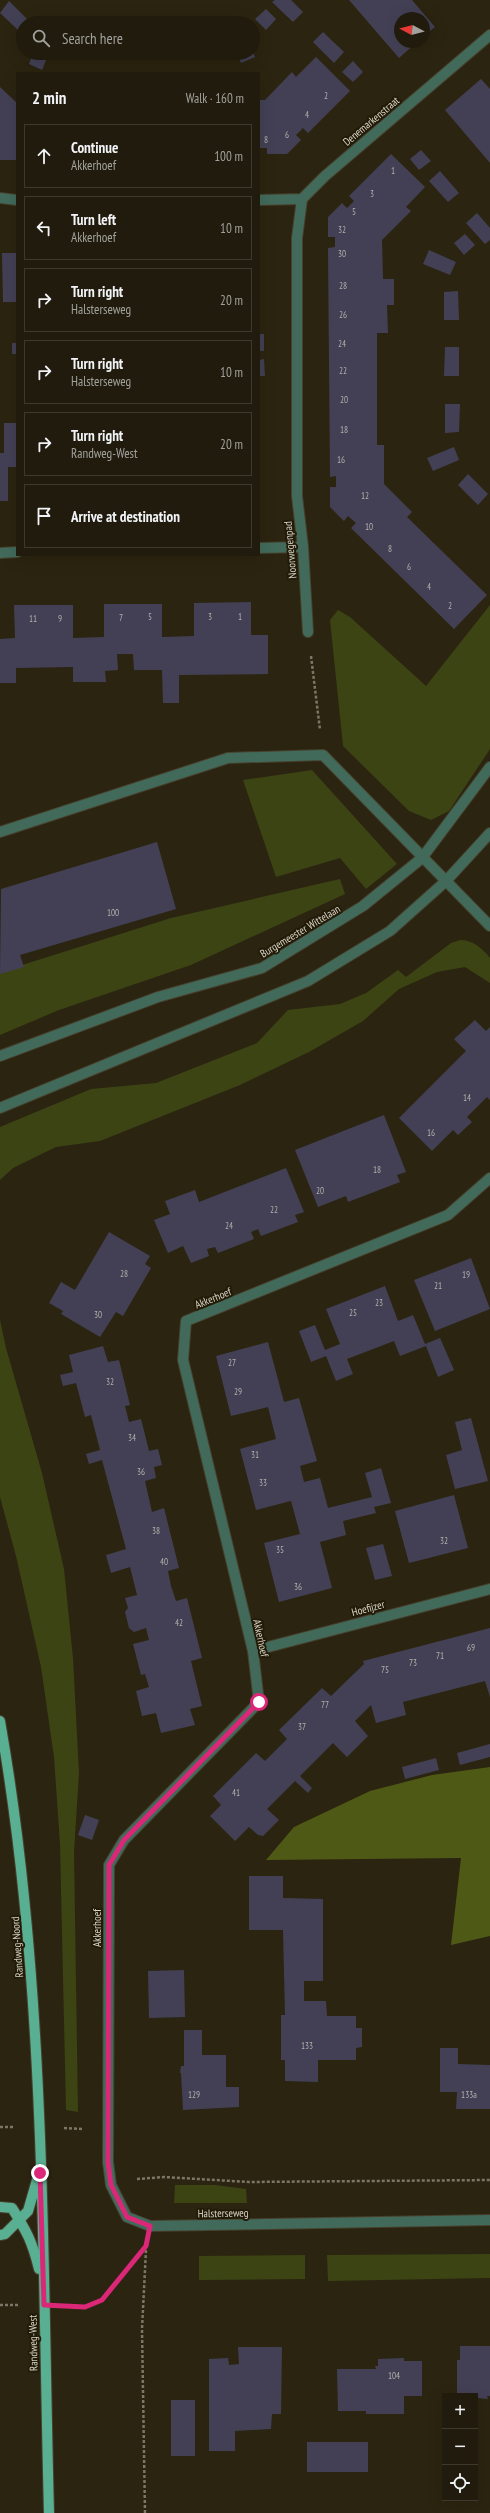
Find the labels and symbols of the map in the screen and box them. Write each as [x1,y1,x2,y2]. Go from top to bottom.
north arrow [394,12,430,48]
house number: 2 [324,90,328,101]
street label: Denemarkenstraat [340,93,402,149]
house number: 4 [305,109,309,120]
house number: 6 [285,129,289,140]
house number: 8 [264,134,268,145]
house number: 1 [391,165,395,176]
house number: 3 [370,188,374,199]
house number: 5 [352,206,356,217]
house number: 32 [338,224,346,235]
house number: 30 [338,248,346,259]
house number: 28 [339,280,347,291]
house number: 26 [339,309,347,320]
house number: 24 [338,338,346,349]
house number: 22 [339,365,347,376]
house number: 20 [340,394,348,405]
house number: 18 [340,424,348,435]
house number: 16 [337,454,345,465]
house number: 12 [361,490,369,501]
street label: Noorwegenpad [281,521,299,579]
house number: 10 [365,521,373,532]
house number: 8 [388,543,392,554]
house number: 6 [407,561,411,572]
house number: 4 [427,581,431,592]
house number: 2 [448,600,452,611]
house number: 5 [148,611,152,622]
house number: 3 [208,611,212,622]
house number: 1 [238,611,242,622]
house number: 7 [119,612,123,623]
house number: 11 [29,613,37,624]
house number: 9 [58,613,62,624]
street label: Burgemeester Wittelaan [257,901,343,961]
house number: 100 [107,907,119,918]
house number: 14 [463,1092,471,1103]
house number: 16 [427,1127,435,1138]
house number: 18 [373,1164,381,1175]
house number: 20 [316,1185,324,1196]
house number: 22 [270,1204,278,1215]
house number: 24 [225,1220,233,1231]
house number: 28 [120,1268,128,1279]
house number: 19 [462,1269,470,1280]
house number: 21 [434,1280,442,1291]
street label: Akkerhoef [193,1284,234,1312]
house number: 23 [375,1297,383,1308]
house number: 25 [349,1307,357,1318]
house number: 30 [94,1309,102,1320]
house number: 27 [228,1357,236,1368]
house number: 32 [106,1376,114,1387]
house number: 29 [234,1386,242,1397]
house number: 34 [128,1432,136,1443]
house number: 31 [251,1449,259,1460]
house number: 36 [137,1466,145,1477]
house number: 33 [259,1477,267,1488]
house number: 38 [152,1525,160,1536]
house number: 32 [440,1535,448,1546]
house number: 35 [276,1544,284,1555]
house number: 40 [160,1556,168,1567]
house number: 36 [294,1581,302,1592]
street label: Hoefijzer [350,1597,386,1619]
house number: 42 [175,1617,183,1628]
street label: Akkerhoef [250,1618,272,1659]
house number: 69 [467,1642,475,1653]
house number: 71 [436,1650,444,1661]
house number: 73 [409,1657,417,1668]
house number: 75 [381,1664,389,1675]
route start [250,1693,268,1711]
house number: 77 [321,1699,329,1710]
house number: 37 [298,1721,306,1732]
house number: 41 [232,1787,240,1798]
street label: Akkerhoef [90,1908,104,1947]
street label: Randweg-Noord [8,1916,26,1978]
house number: 133 [301,2040,313,2051]
house number: 129 [188,2089,200,2100]
house number: 133a [461,2089,477,2100]
route end [31,2164,49,2182]
street label: Halsterseweg [197,2206,249,2220]
street label: Randweg-West [26,2315,40,2371]
house number: 104 [388,2370,400,2381]

